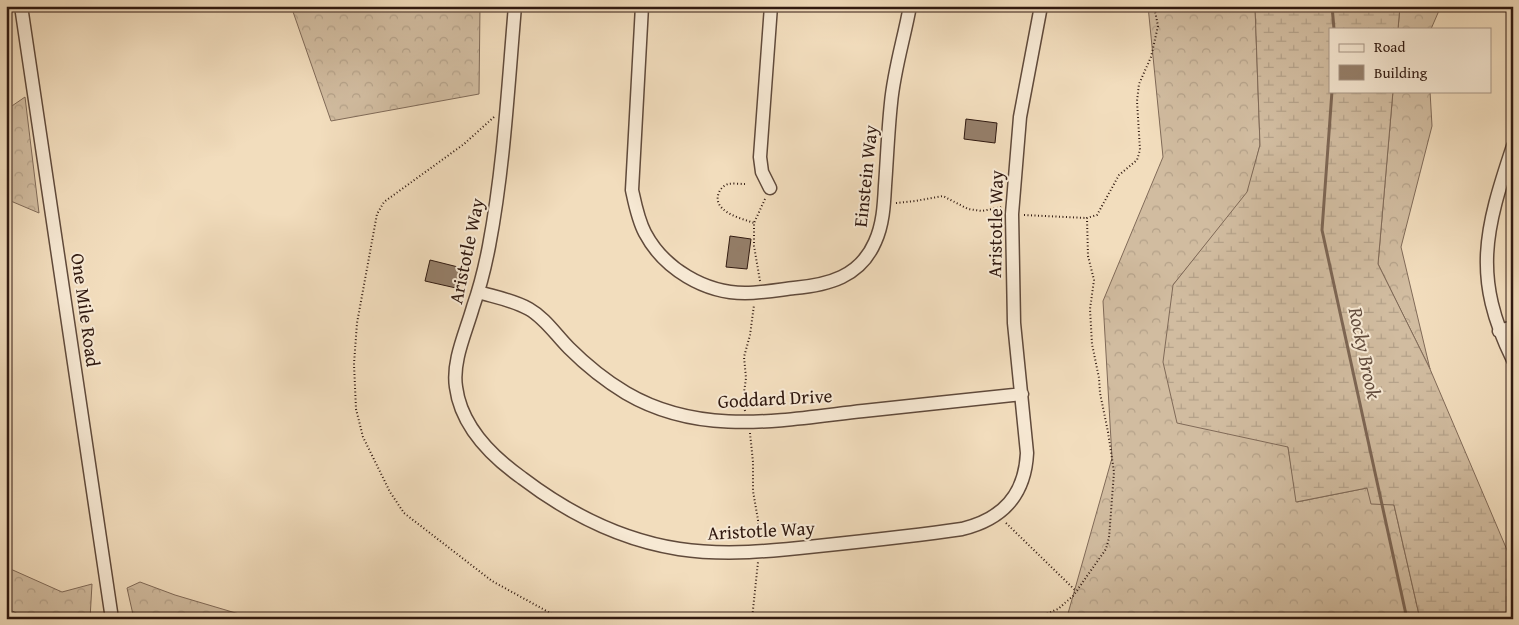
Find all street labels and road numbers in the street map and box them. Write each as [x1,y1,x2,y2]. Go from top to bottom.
street label: Einstein Way [846,123,884,229]
street label: Aristotle Way [980,169,1010,278]
street label: Aristotle Way [441,195,491,307]
street label: One Mile Road [64,251,108,369]
street label: Goddard Drive [717,381,833,415]
street label: Aristotle Way [707,513,816,547]

